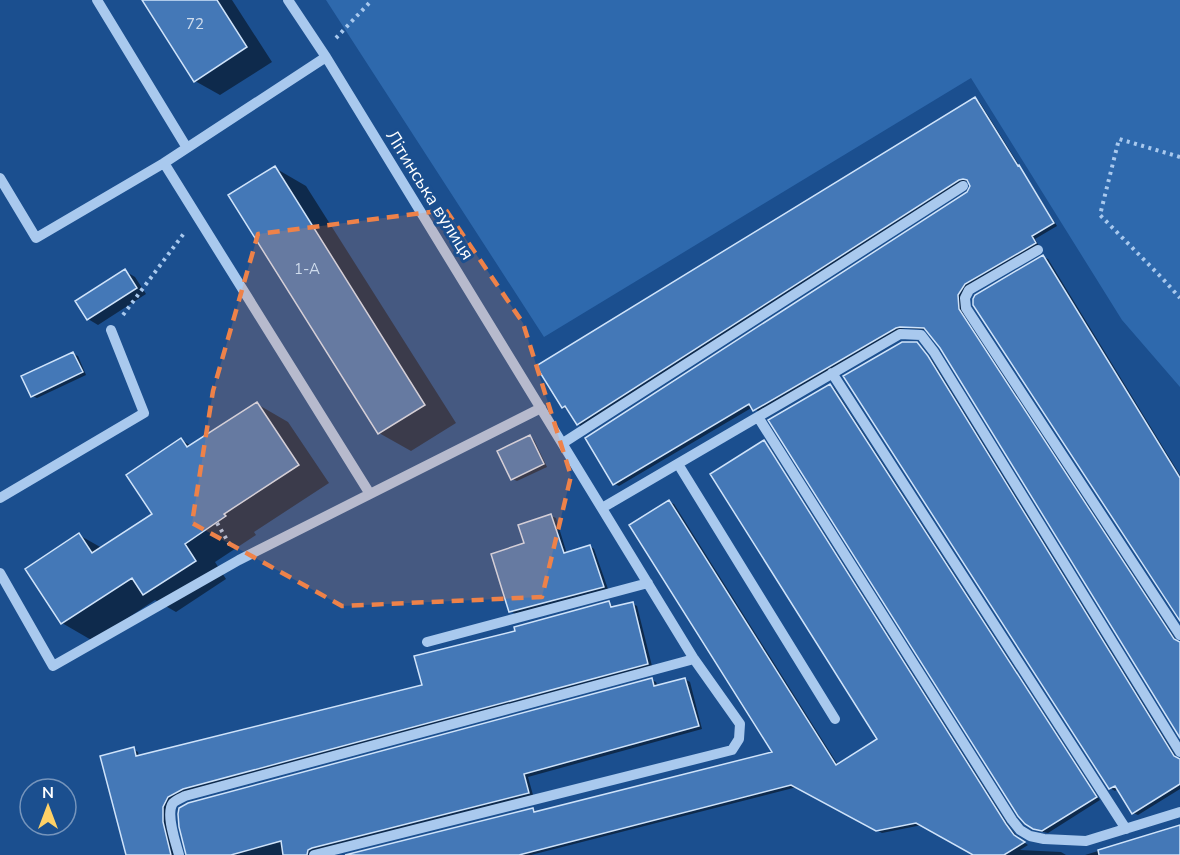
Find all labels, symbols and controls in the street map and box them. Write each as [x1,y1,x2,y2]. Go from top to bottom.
house number: 72 [186,14,204,34]
street label: Літинська вулиця [380,126,480,264]
house number: 1-А [294,259,320,279]
north arrow [18,777,78,837]
text: N [42,782,54,804]

